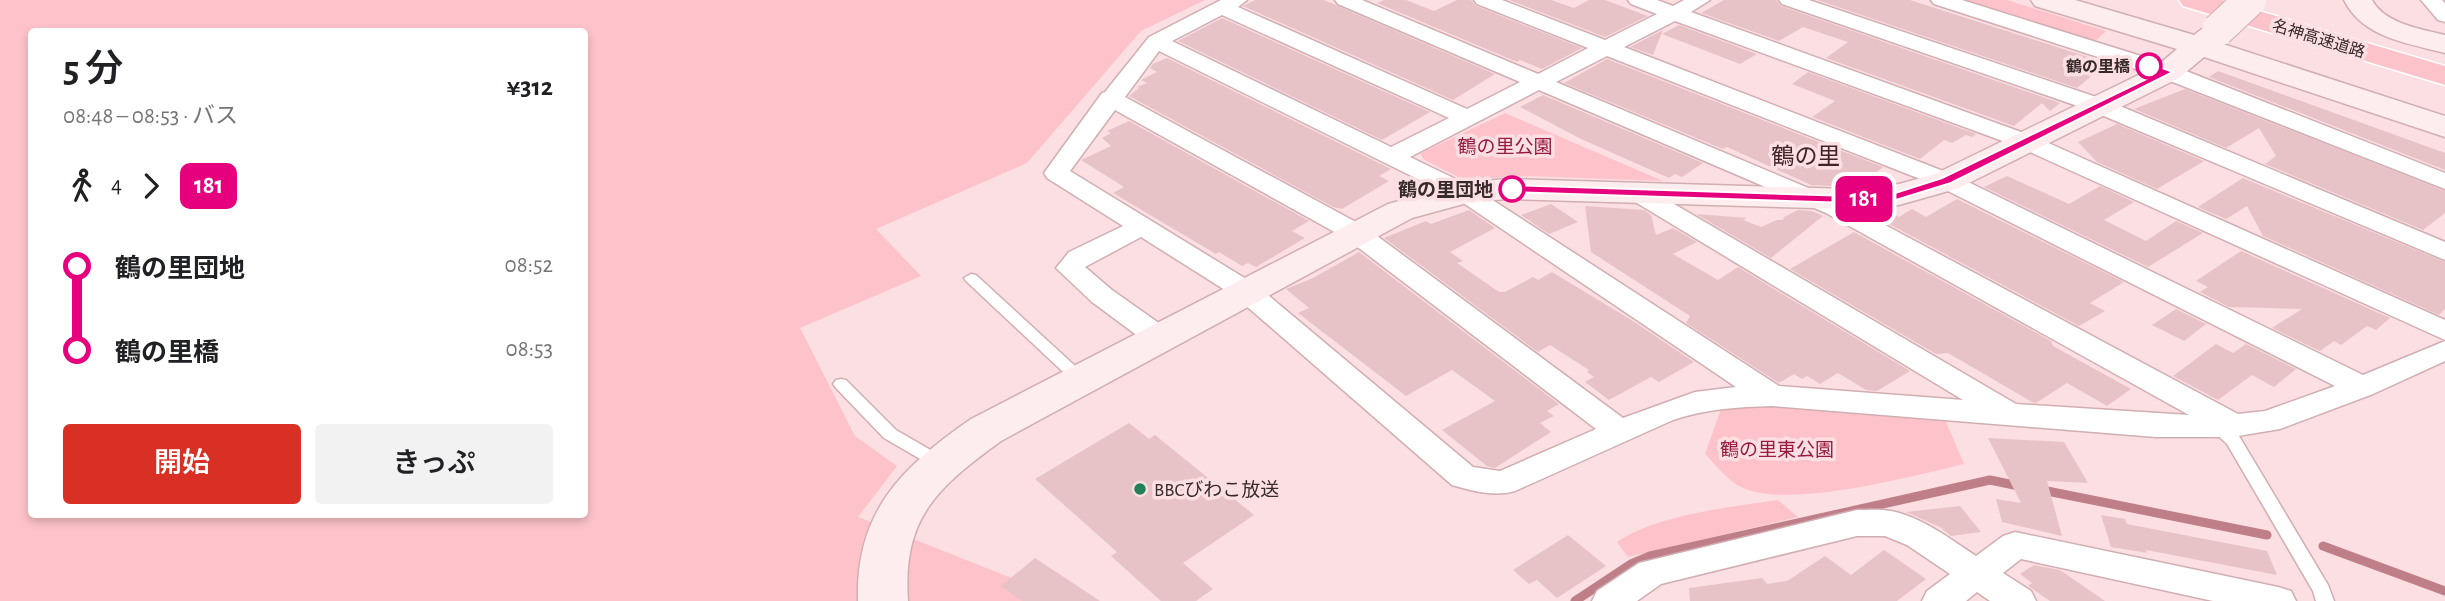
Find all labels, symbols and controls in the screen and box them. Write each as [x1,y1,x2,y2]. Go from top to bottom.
street label: 名神高速道路 [2270,16,2367,61]
text: 5 分 [63,51,123,89]
marker: 鶴の里橋 [2136,53,2162,79]
place label: 鶴の里橋 [2066,58,2130,75]
text: ¥312 [507,74,553,100]
text: 08:48 – 08:53 · バス [63,105,238,128]
park label: 鶴の里公園 [1457,136,1553,157]
district label: 鶴の里 [1772,144,1841,169]
icon: walk [63,167,101,205]
icon: forward [132,167,170,205]
text: 4 [111,174,122,197]
text: 181 [194,174,223,198]
marker: 鶴の里団地 [1499,176,1525,202]
line badge: 181 [1824,176,1904,222]
place label: 鶴の里団地 [1398,179,1493,200]
text: 181 [1849,187,1879,211]
text: 08:52 [505,254,553,277]
text: 鶴の里団地 [115,256,245,282]
text: 08:53 [506,338,553,361]
text: 鶴の里橋 [115,340,219,366]
button: 開始 [63,424,301,504]
button: きっぷ [315,424,553,504]
park label: 鶴の里東公園 [1720,439,1834,460]
place label: BBCびわこ放送 [1154,480,1279,500]
marker: BBCびわこ放送 [1132,481,1148,497]

